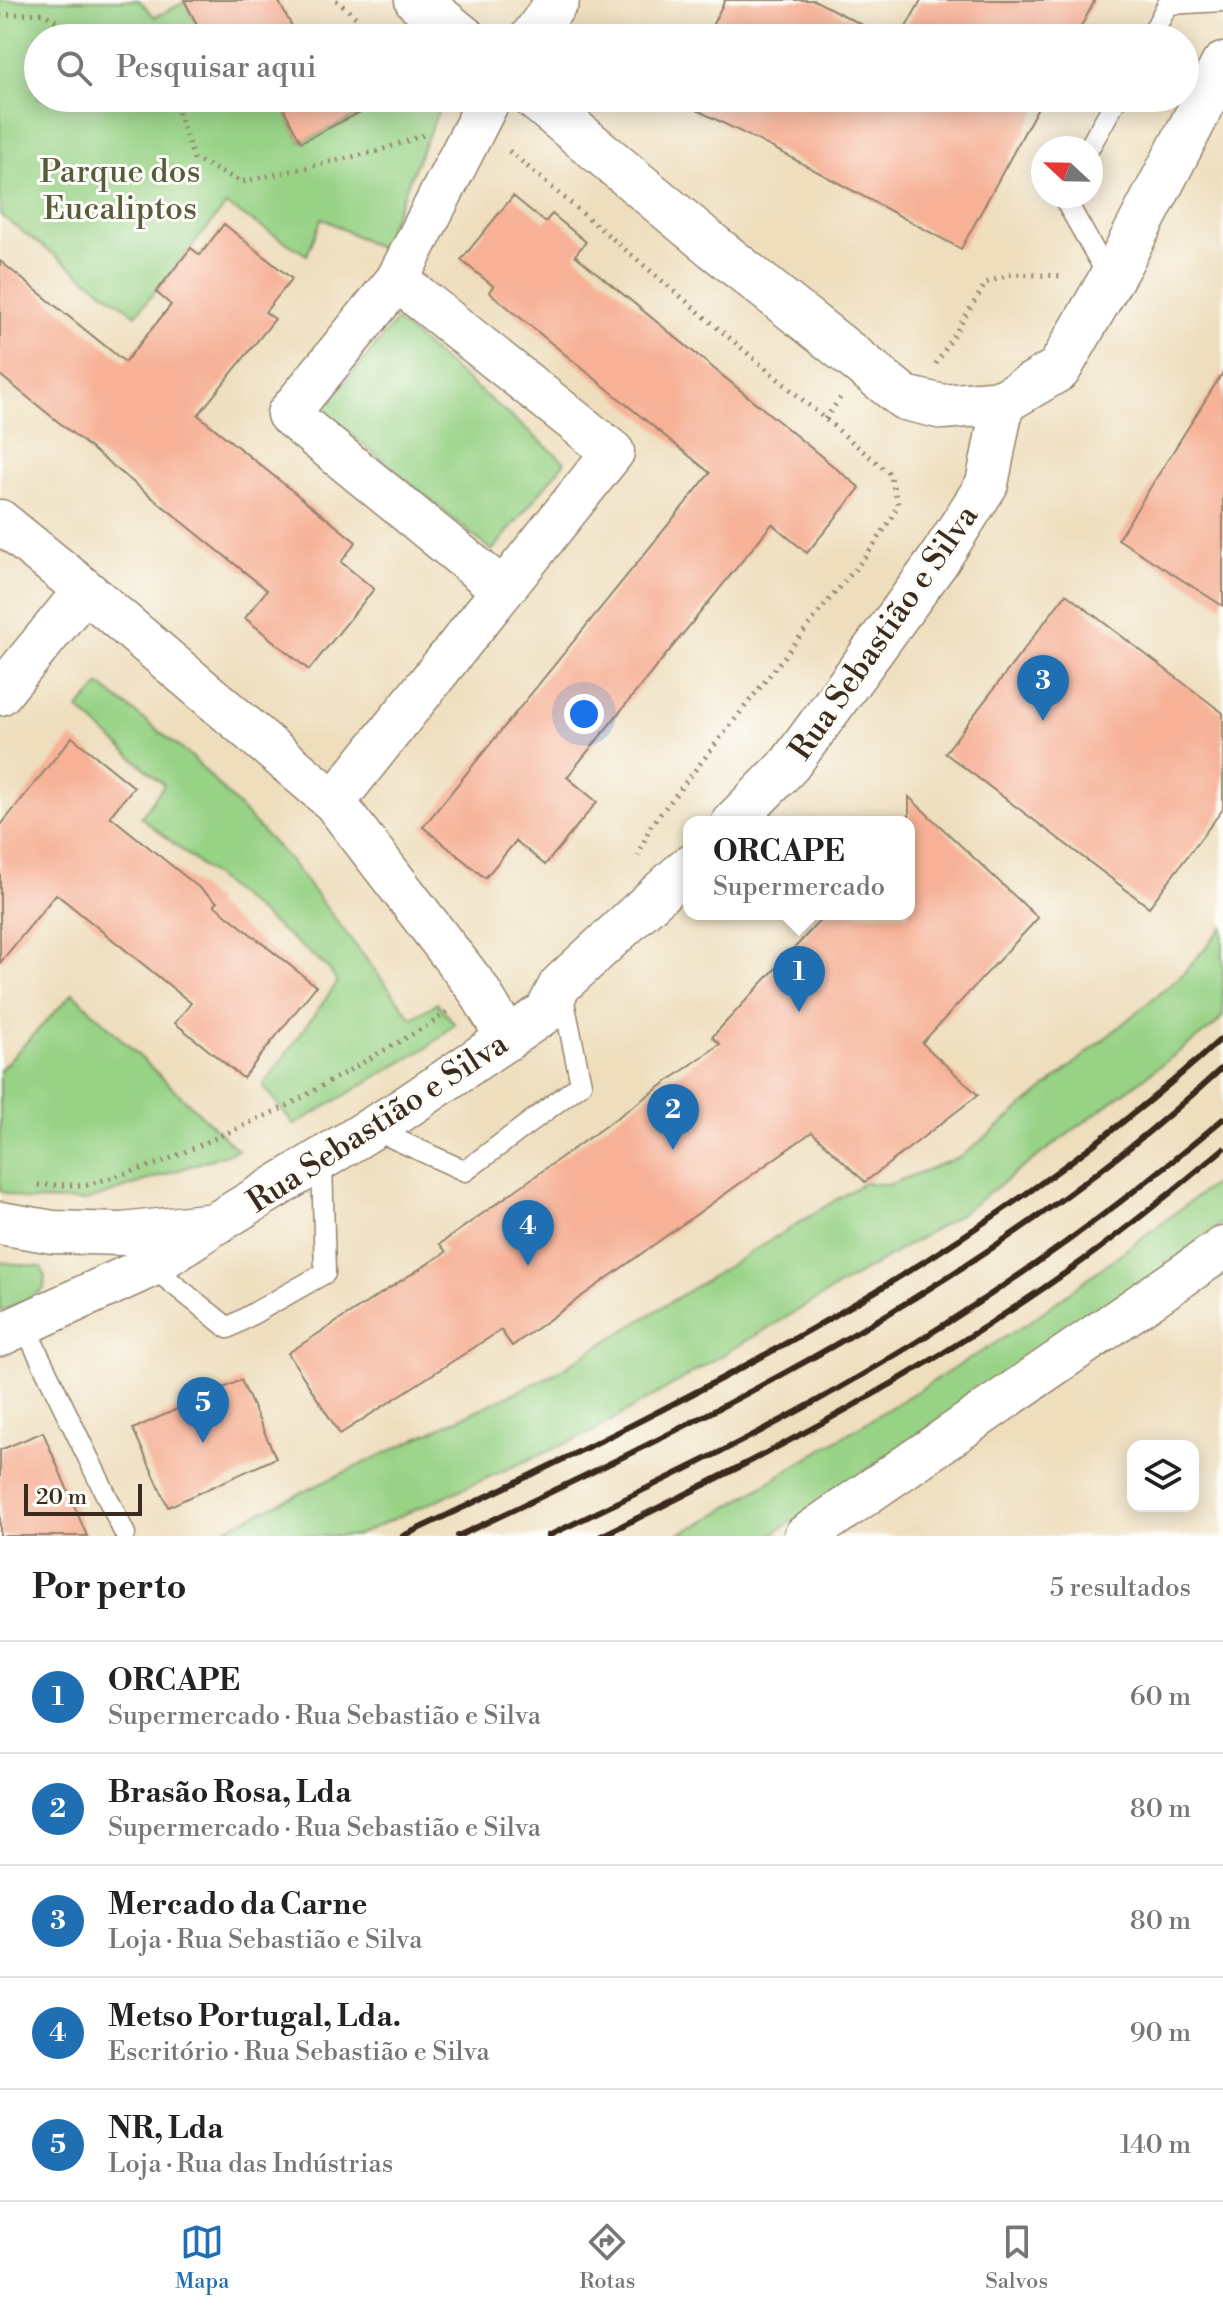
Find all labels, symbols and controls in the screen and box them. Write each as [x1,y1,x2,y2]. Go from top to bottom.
search box [24,24,1199,112]
icon: search [52,46,96,90]
text: Pesquisar aqui [116,49,317,87]
north arrow [1031,136,1103,208]
park label: Parque dos Eucaliptos [40,152,200,229]
street label: Rua Sebastião e Silva [781,497,987,768]
pin: 3 [1017,655,1069,721]
your location [564,694,604,734]
popup [683,816,915,920]
text: ORCAPE [713,833,845,871]
text: Supermercado [713,871,885,903]
pin: 1 [773,946,825,1012]
street label: Rua Sebastião e Silva [240,1023,516,1222]
pin: 2 [647,1084,699,1150]
pin: 4 [502,1200,554,1266]
pin: 5 [177,1377,229,1443]
map controls [1127,1440,1199,1512]
button: layers [1127,1440,1199,1512]
scale bar [24,1480,142,1516]
text: 20 m [36,1484,87,1511]
text: Por perto [32,1567,187,1609]
text: 5 resultados [1050,1572,1191,1604]
text: ORCAPE [108,1662,240,1700]
text: 1 [52,1681,64,1713]
text: 60 m [1130,1681,1191,1713]
text: Supermercado · Rua Sebastião e Silva [108,1700,541,1732]
text: Brasão Rosa, Lda [108,1774,352,1812]
text: 2 [50,1793,66,1825]
text: 80 m [1130,1793,1191,1825]
text: Supermercado · Rua Sebastião e Silva [108,1812,541,1844]
text: Mercado da Carne [108,1886,367,1924]
text: 3 [50,1905,66,1937]
text: 80 m [1130,1905,1191,1937]
text: Loja · Rua Sebastião e Silva [108,1924,422,1956]
text: Metso Portugal, Lda. [108,1998,401,2036]
text: 4 [49,2017,67,2049]
text: 90 m [1130,2017,1191,2049]
text: Escritório · Rua Sebastião e Silva [108,2036,490,2068]
text: NR, Lda [108,2110,224,2148]
text: 5 [50,2129,66,2161]
text: 140 m [1120,2129,1191,2161]
text: Loja · Rua das Indústrias [108,2148,393,2180]
tab: Mapa [175,2220,229,2295]
tab: Rotas [579,2220,635,2295]
tab: Salvos [985,2220,1048,2295]

